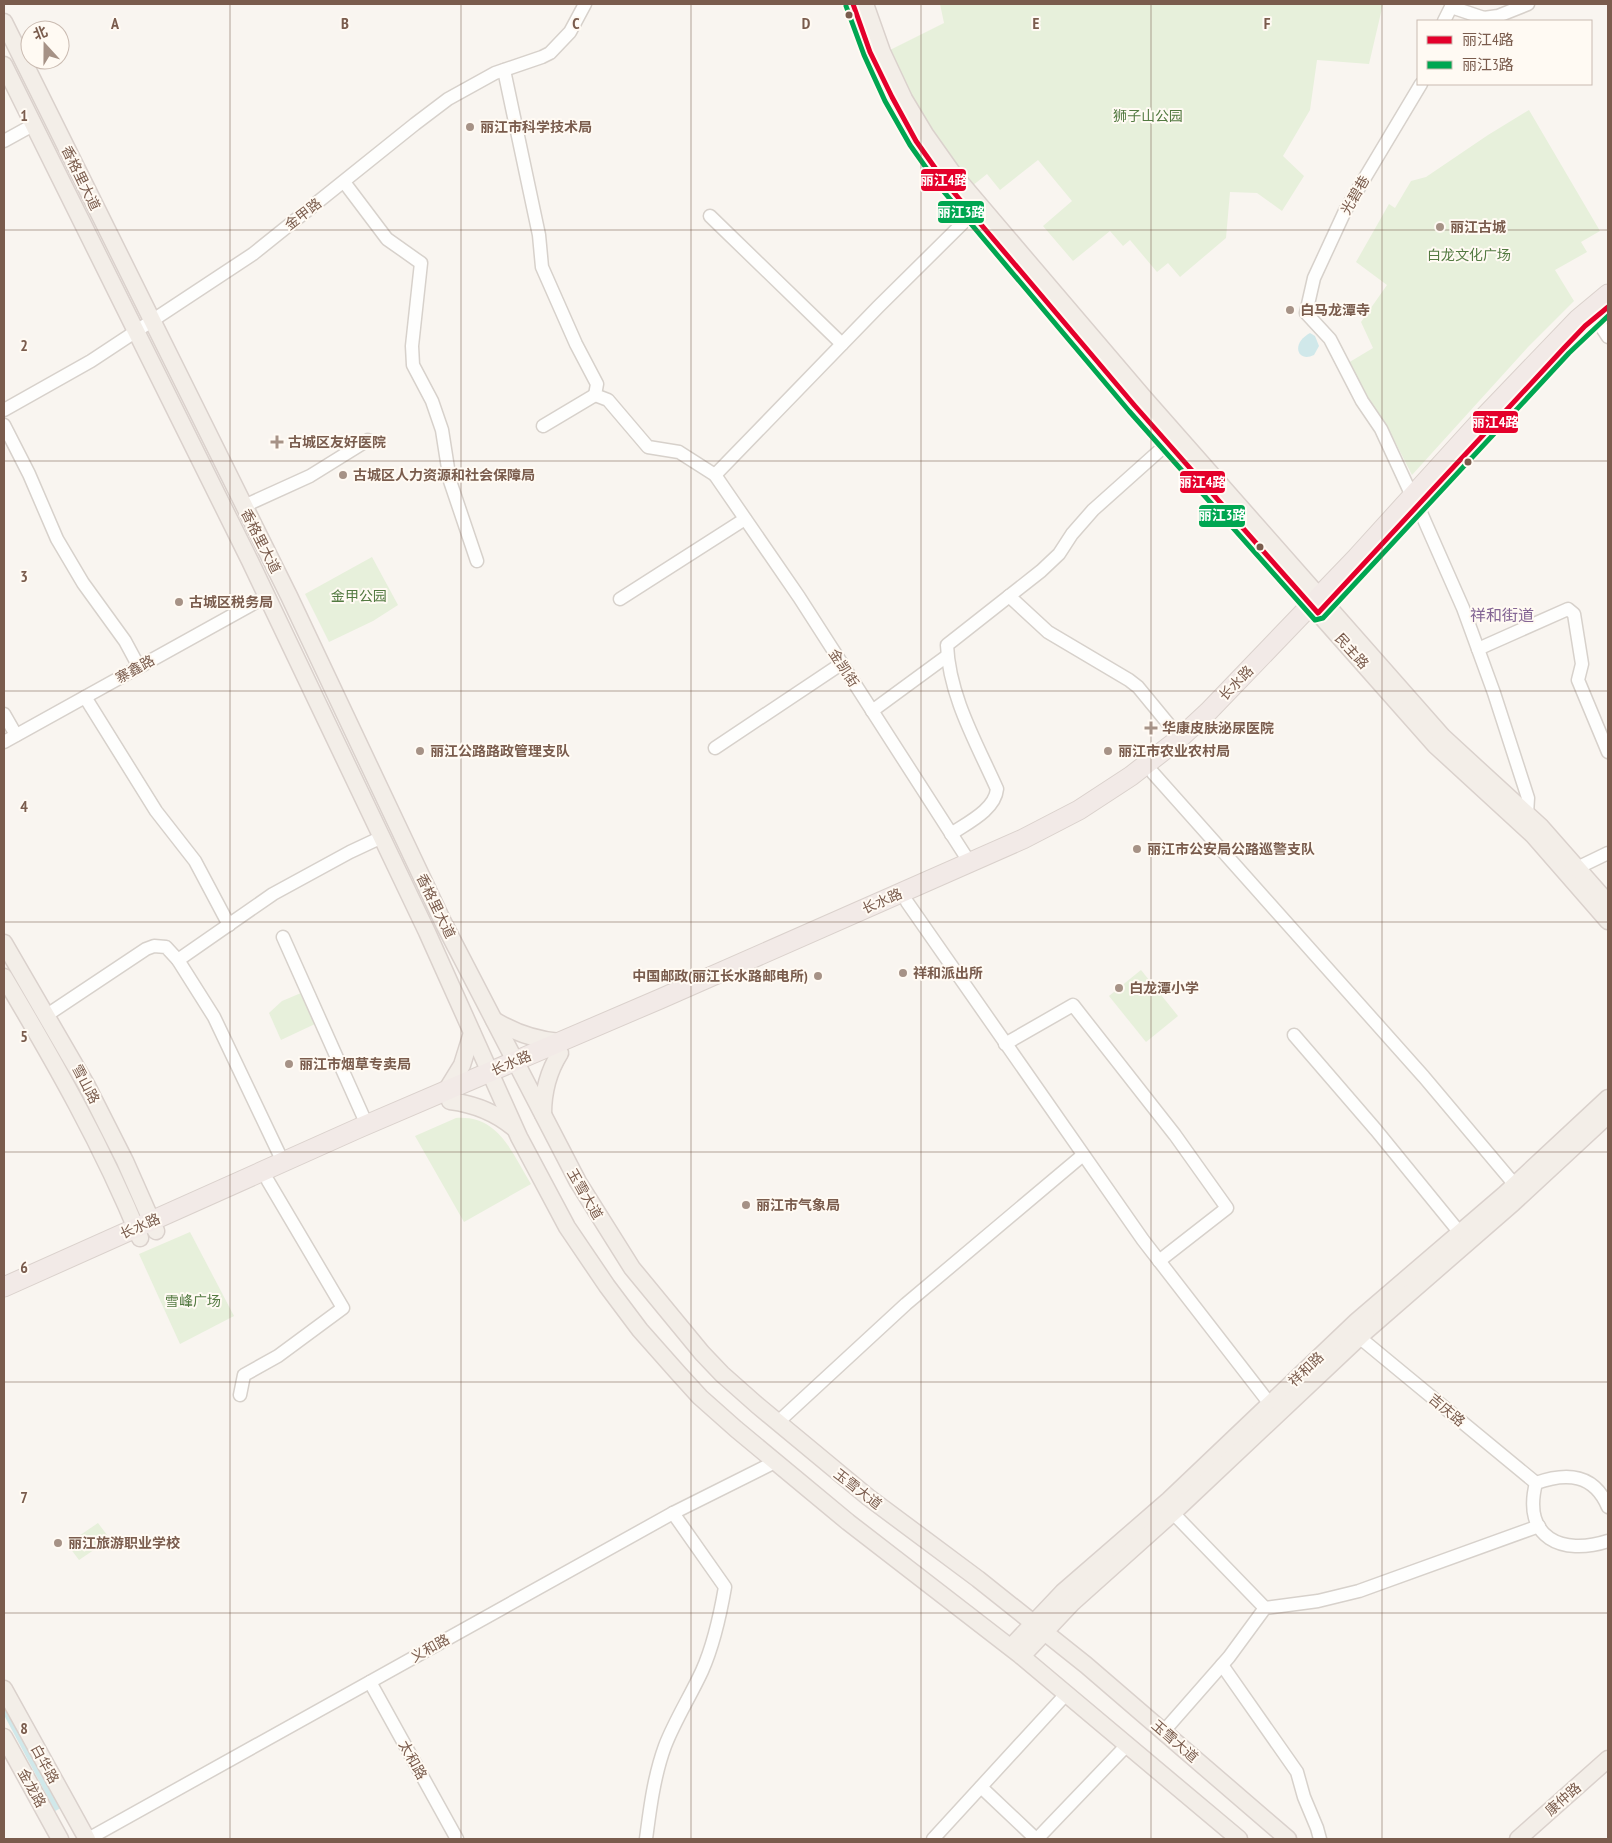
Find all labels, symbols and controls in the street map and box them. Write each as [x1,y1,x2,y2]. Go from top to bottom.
unlabelled marker [844,10,854,20]
text: A [110,13,120,33]
text: B [341,13,349,33]
text: C [572,13,580,33]
text: D [802,13,811,33]
text: E [1033,13,1040,33]
text: F [1264,13,1271,33]
north arrow [20,20,70,70]
legend [1417,20,1592,85]
text: 北 [31,22,50,44]
text: 丽江4路 [1462,30,1514,49]
text: 丽江3路 [1462,55,1514,74]
text: 1 [20,105,28,125]
park label: 狮子山公园 [1113,107,1183,125]
place label: 丽江市科学技术局 [480,118,592,136]
marker: 丽江市科学技术局 [464,121,476,133]
street label: 香格里大道 [58,143,104,213]
line badge: 丽江4路 [920,168,967,192]
text: 丽江4路 [920,171,968,189]
street label: 光碧巷 [1337,172,1373,218]
street label: 金甲路 [281,194,325,234]
line badge: 丽江3路 [937,200,985,224]
text: 丽江3路 [937,203,985,221]
place label: 丽江古城 [1450,218,1506,236]
marker: 丽江古城 [1434,221,1446,233]
park label: 白龙文化广场 [1427,246,1511,264]
place label: 白马龙潭寺 [1300,301,1370,319]
marker: 白马龙潭寺 [1284,304,1296,316]
text: 2 [20,335,28,355]
line badge: 丽江4路 [1472,410,1519,434]
text: 丽江4路 [1471,413,1519,431]
place label: 古城区友好医院 [288,433,386,451]
marker: 古城区友好医院 [270,435,284,449]
unlabelled marker [1463,457,1473,467]
place label: 古城区人力资源和社会保障局 [353,466,535,484]
marker: 古城区人力资源和社会保障局 [337,469,349,481]
line badge: 丽江4路 [1179,470,1226,494]
text: 丽江4路 [1178,473,1226,491]
line badge: 丽江3路 [1198,504,1246,528]
street label: 香格里大道 [237,506,285,576]
text: 丽江3路 [1198,506,1246,524]
unlabelled marker [1255,542,1265,552]
text: 3 [20,566,28,586]
park label: 金甲公园 [331,587,387,605]
place label: 古城区税务局 [189,593,273,611]
marker: 古城区税务局 [173,596,185,608]
district label: 祥和街道 [1470,605,1534,625]
street label: 民主路 [1331,629,1373,673]
street label: 金凯街 [825,645,863,691]
street label: 寨鑫路 [112,651,158,687]
street label: 长水路 [1215,662,1257,704]
place label: 华康皮肤泌尿医院 [1162,719,1274,737]
marker: 华康皮肤泌尿医院 [1144,721,1158,735]
place label: 丽江公路路政管理支队 [430,742,570,760]
place label: 丽江市农业农村局 [1118,742,1230,760]
marker: 丽江公路路政管理支队 [414,745,426,757]
marker: 丽江市农业农村局 [1102,745,1114,757]
text: 4 [20,796,28,816]
place label: 丽江市公安局公路巡警支队 [1147,840,1315,858]
marker: 丽江市公安局公路巡警支队 [1131,843,1143,855]
street label: 香格里大道 [413,871,459,941]
street label: 长水路 [859,884,905,918]
place label: 祥和派出所 [913,964,983,982]
place label: 中国邮政(丽江长水路邮电所) [632,967,808,985]
marker: 祥和派出所 [897,967,909,979]
marker: 中国邮政(丽江长水路邮电所) [812,970,824,982]
place label: 白龙潭小学 [1129,979,1199,997]
marker: 白龙潭小学 [1113,982,1125,994]
text: 5 [20,1026,28,1046]
street label: 长水路 [488,1047,534,1079]
place label: 丽江市烟草专卖局 [299,1055,411,1073]
marker: 丽江市烟草专卖局 [283,1058,295,1070]
street label: 雪山路 [68,1061,104,1107]
street label: 玉雪大道 [563,1165,607,1223]
place label: 丽江市气象局 [756,1196,840,1214]
marker: 丽江市气象局 [740,1199,752,1211]
street label: 长水路 [117,1209,163,1243]
text: 6 [20,1257,28,1277]
park label: 雪峰广场 [165,1292,221,1310]
street label: 祥和路 [1285,1348,1327,1390]
street label: 吉庆路 [1425,1390,1469,1430]
street label: 玉雪大道 [830,1465,886,1513]
text: 7 [20,1487,28,1507]
place label: 丽江旅游职业学校 [68,1534,180,1552]
marker: 丽江旅游职业学校 [52,1537,64,1549]
street label: 义和路 [407,1630,453,1666]
street label: 玉雪大道 [1148,1716,1202,1766]
text: 8 [20,1718,28,1738]
street label: 太和路 [395,1737,431,1783]
street label: 白华路 [27,1741,63,1787]
street label: 金龙路 [14,1765,50,1811]
street label: 康仲路 [1541,1778,1585,1820]

